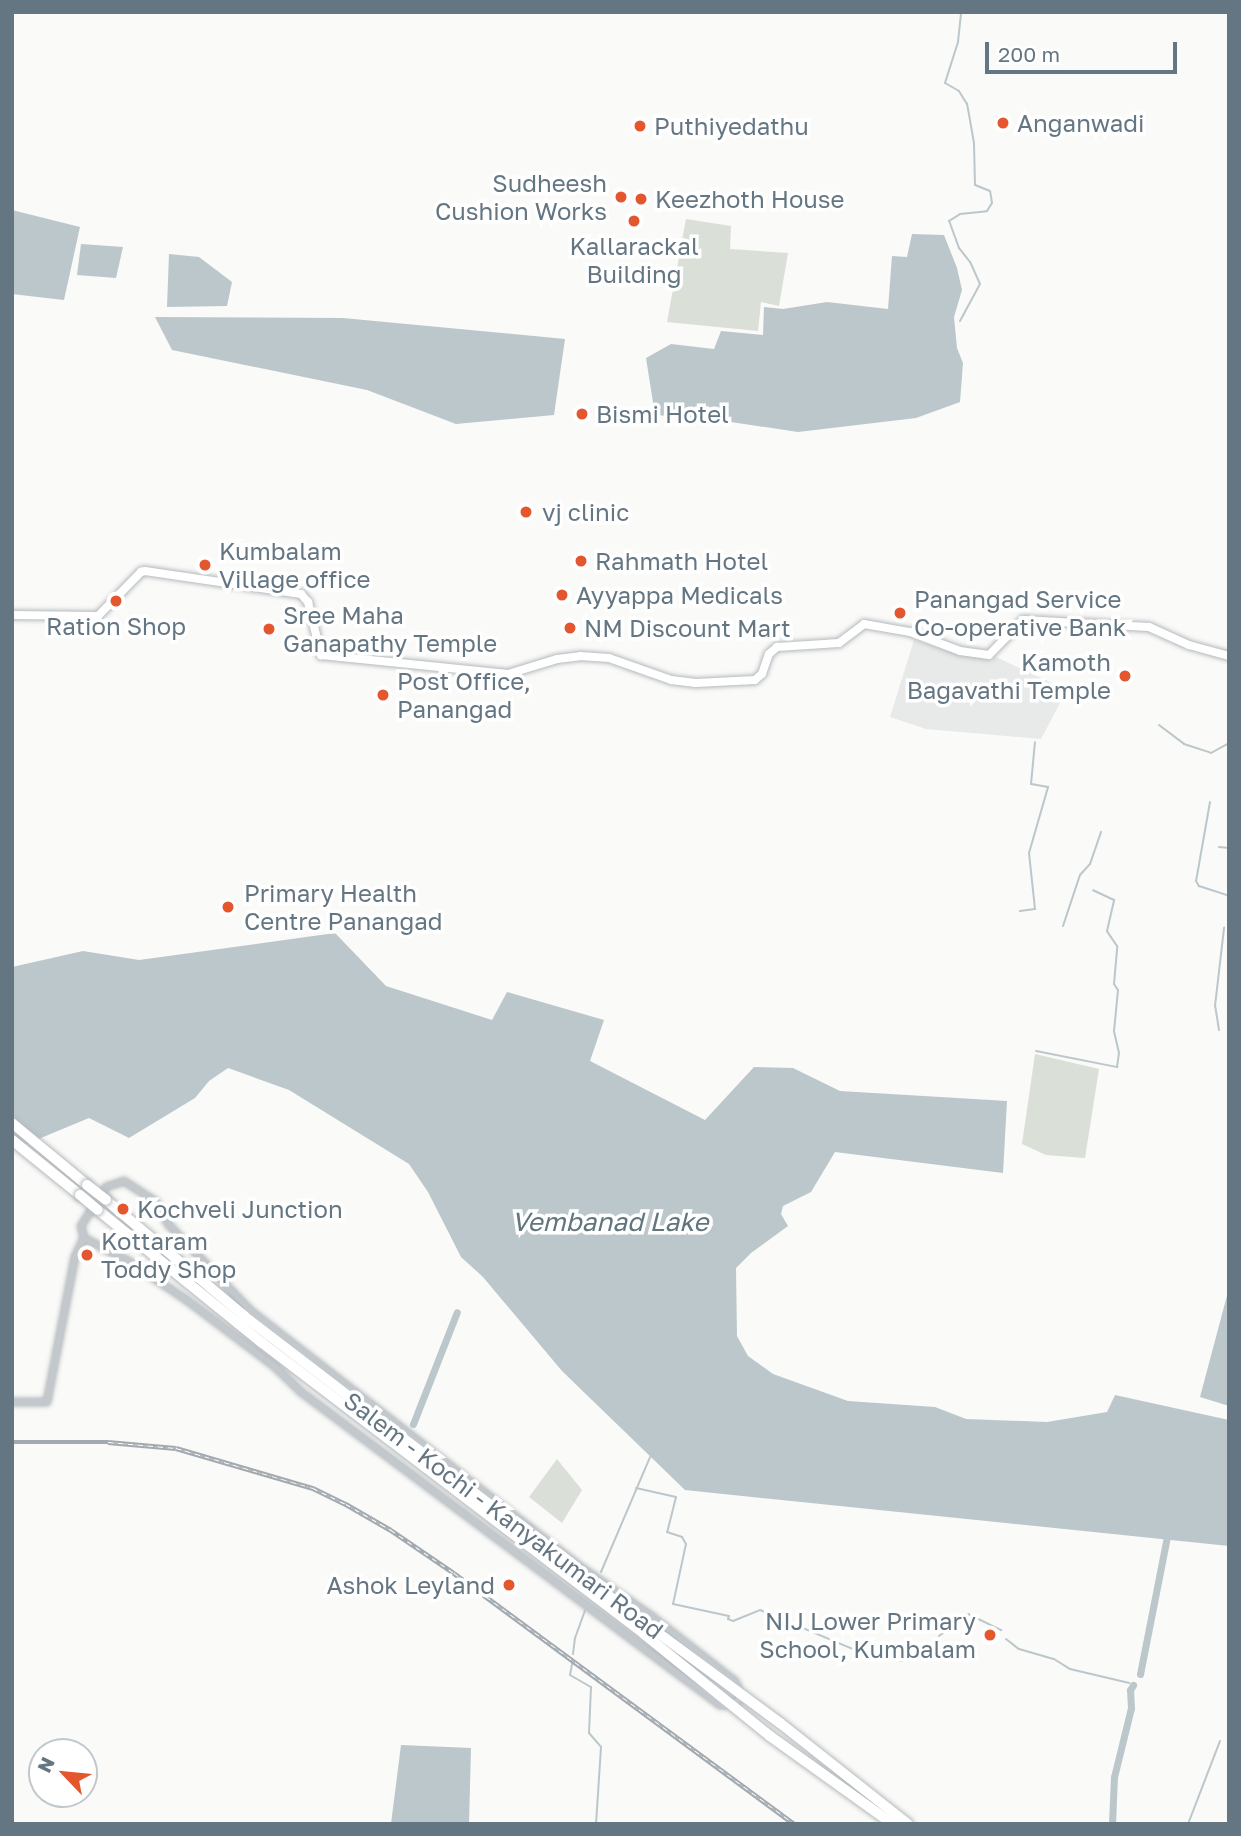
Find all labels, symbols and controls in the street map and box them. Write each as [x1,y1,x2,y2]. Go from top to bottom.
scale bar [989,28,1182,72]
text: 200 m [998,41,1060,67]
place label: Anganwadi [1017,109,1144,137]
place label: Puthiyedathu [654,112,809,140]
marker: Anganwadi [995,115,1011,131]
marker: Puthiyedathu [632,118,648,134]
place label: Sudheesh Cushion Works [435,169,607,225]
place label: Keezhoth House [655,185,844,213]
marker: Sudheesh Cushion Works [613,189,629,205]
marker: Keezhoth House [633,191,649,207]
marker: Kallarackal Building [626,213,642,229]
place label: Kallarackal Building [569,232,699,288]
place label: Bismi Hotel [596,400,729,428]
marker: Bismi Hotel [574,406,590,422]
place label: vj clinic [542,498,629,526]
marker: vj clinic [516,502,536,522]
place label: Kumbalam Village office [219,537,370,593]
place label: Rahmath Hotel [595,547,768,575]
marker: Rahmath Hotel [573,553,589,569]
marker: Kumbalam Village office [197,557,213,573]
place label: Ayyappa Medicals [576,581,783,609]
place label: Panangad Service Co-operative Bank [914,585,1126,641]
marker: Ayyappa Medicals [554,587,570,603]
marker: Ration Shop [108,593,124,609]
place label: Sree Maha Ganapathy Temple [283,601,497,657]
marker: Panangad Service Co-operative Bank [892,605,908,621]
place label: Ration Shop [46,612,186,640]
place label: NM Discount Mart [584,614,791,642]
marker: NM Discount Mart [562,620,578,636]
marker: Sree Maha Ganapathy Temple [261,621,277,637]
place label: Kamoth Bagavathi Temple [907,648,1111,704]
place label: Post Office, Panangad [397,667,531,723]
marker: Kamoth Bagavathi Temple [1117,668,1133,684]
marker: Post Office, Panangad [375,687,391,703]
place label: Primary Health Centre Panangad [244,879,443,935]
marker: Primary Health Centre Panangad [218,897,238,917]
place label: Kochveli Junction [137,1195,343,1223]
marker: Kochveli Junction [115,1201,131,1217]
water label: Vembanad Lake [512,1206,708,1238]
place label: Kottaram Toddy Shop [101,1227,236,1283]
marker: Kottaram Toddy Shop [79,1247,95,1263]
street label: Salem - Kochi - Kanyakumari Road [339,1385,669,1645]
place label: Ashok Leyland [327,1571,495,1599]
marker: Ashok Leyland [501,1577,517,1593]
place label: NIJ Lower Primary School, Kumbalam [759,1607,976,1663]
marker: NIJ Lower Primary School, Kumbalam [982,1627,998,1643]
north arrow [28,1738,98,1808]
text: N [32,1753,59,1776]

